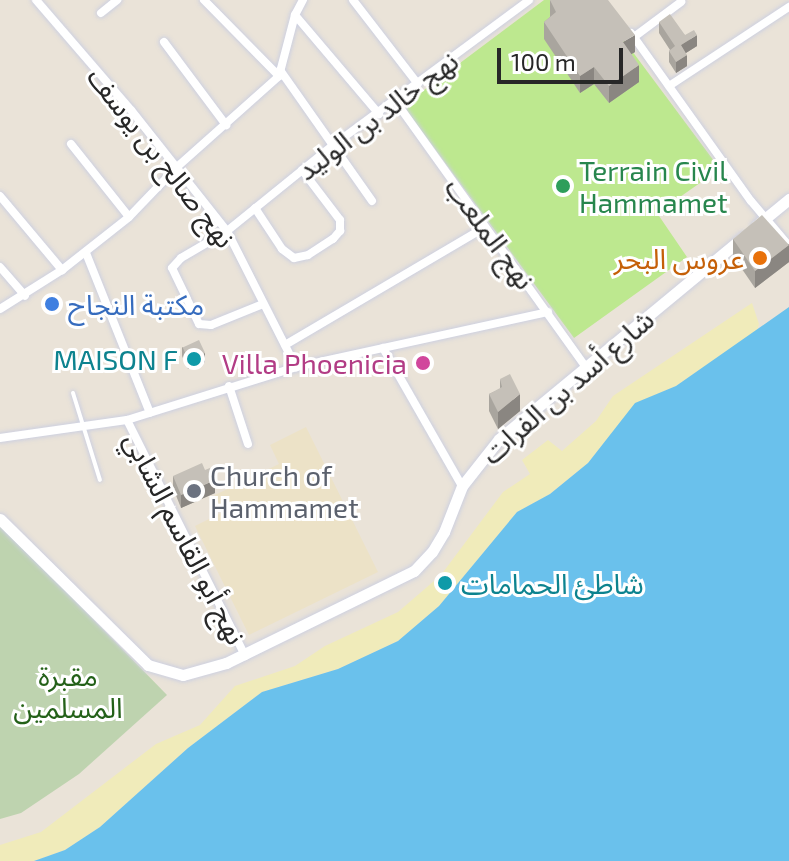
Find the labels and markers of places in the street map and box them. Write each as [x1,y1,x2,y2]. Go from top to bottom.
place label: Terrain Civil Hammamet [579,153,728,219]
marker: Terrain Civil Hammamet [554,177,572,195]
place label: عروس البحر [614,241,744,275]
marker: عروس البحر [751,249,769,267]
place label: مكتبة النجاح [68,287,204,321]
marker: مكتبة النجاح [43,295,61,313]
place label: MAISON F [53,342,178,376]
place label: Villa Phoenicia [222,346,407,380]
marker: MAISON F [185,350,203,368]
marker: Villa Phoenicia [414,354,432,372]
place label: Church of Hammamet [210,458,359,524]
marker: Church of Hammamet [185,482,203,500]
place label: شاطئ الحمامات [461,566,644,600]
marker: شاطئ الحمامات [436,574,454,592]

